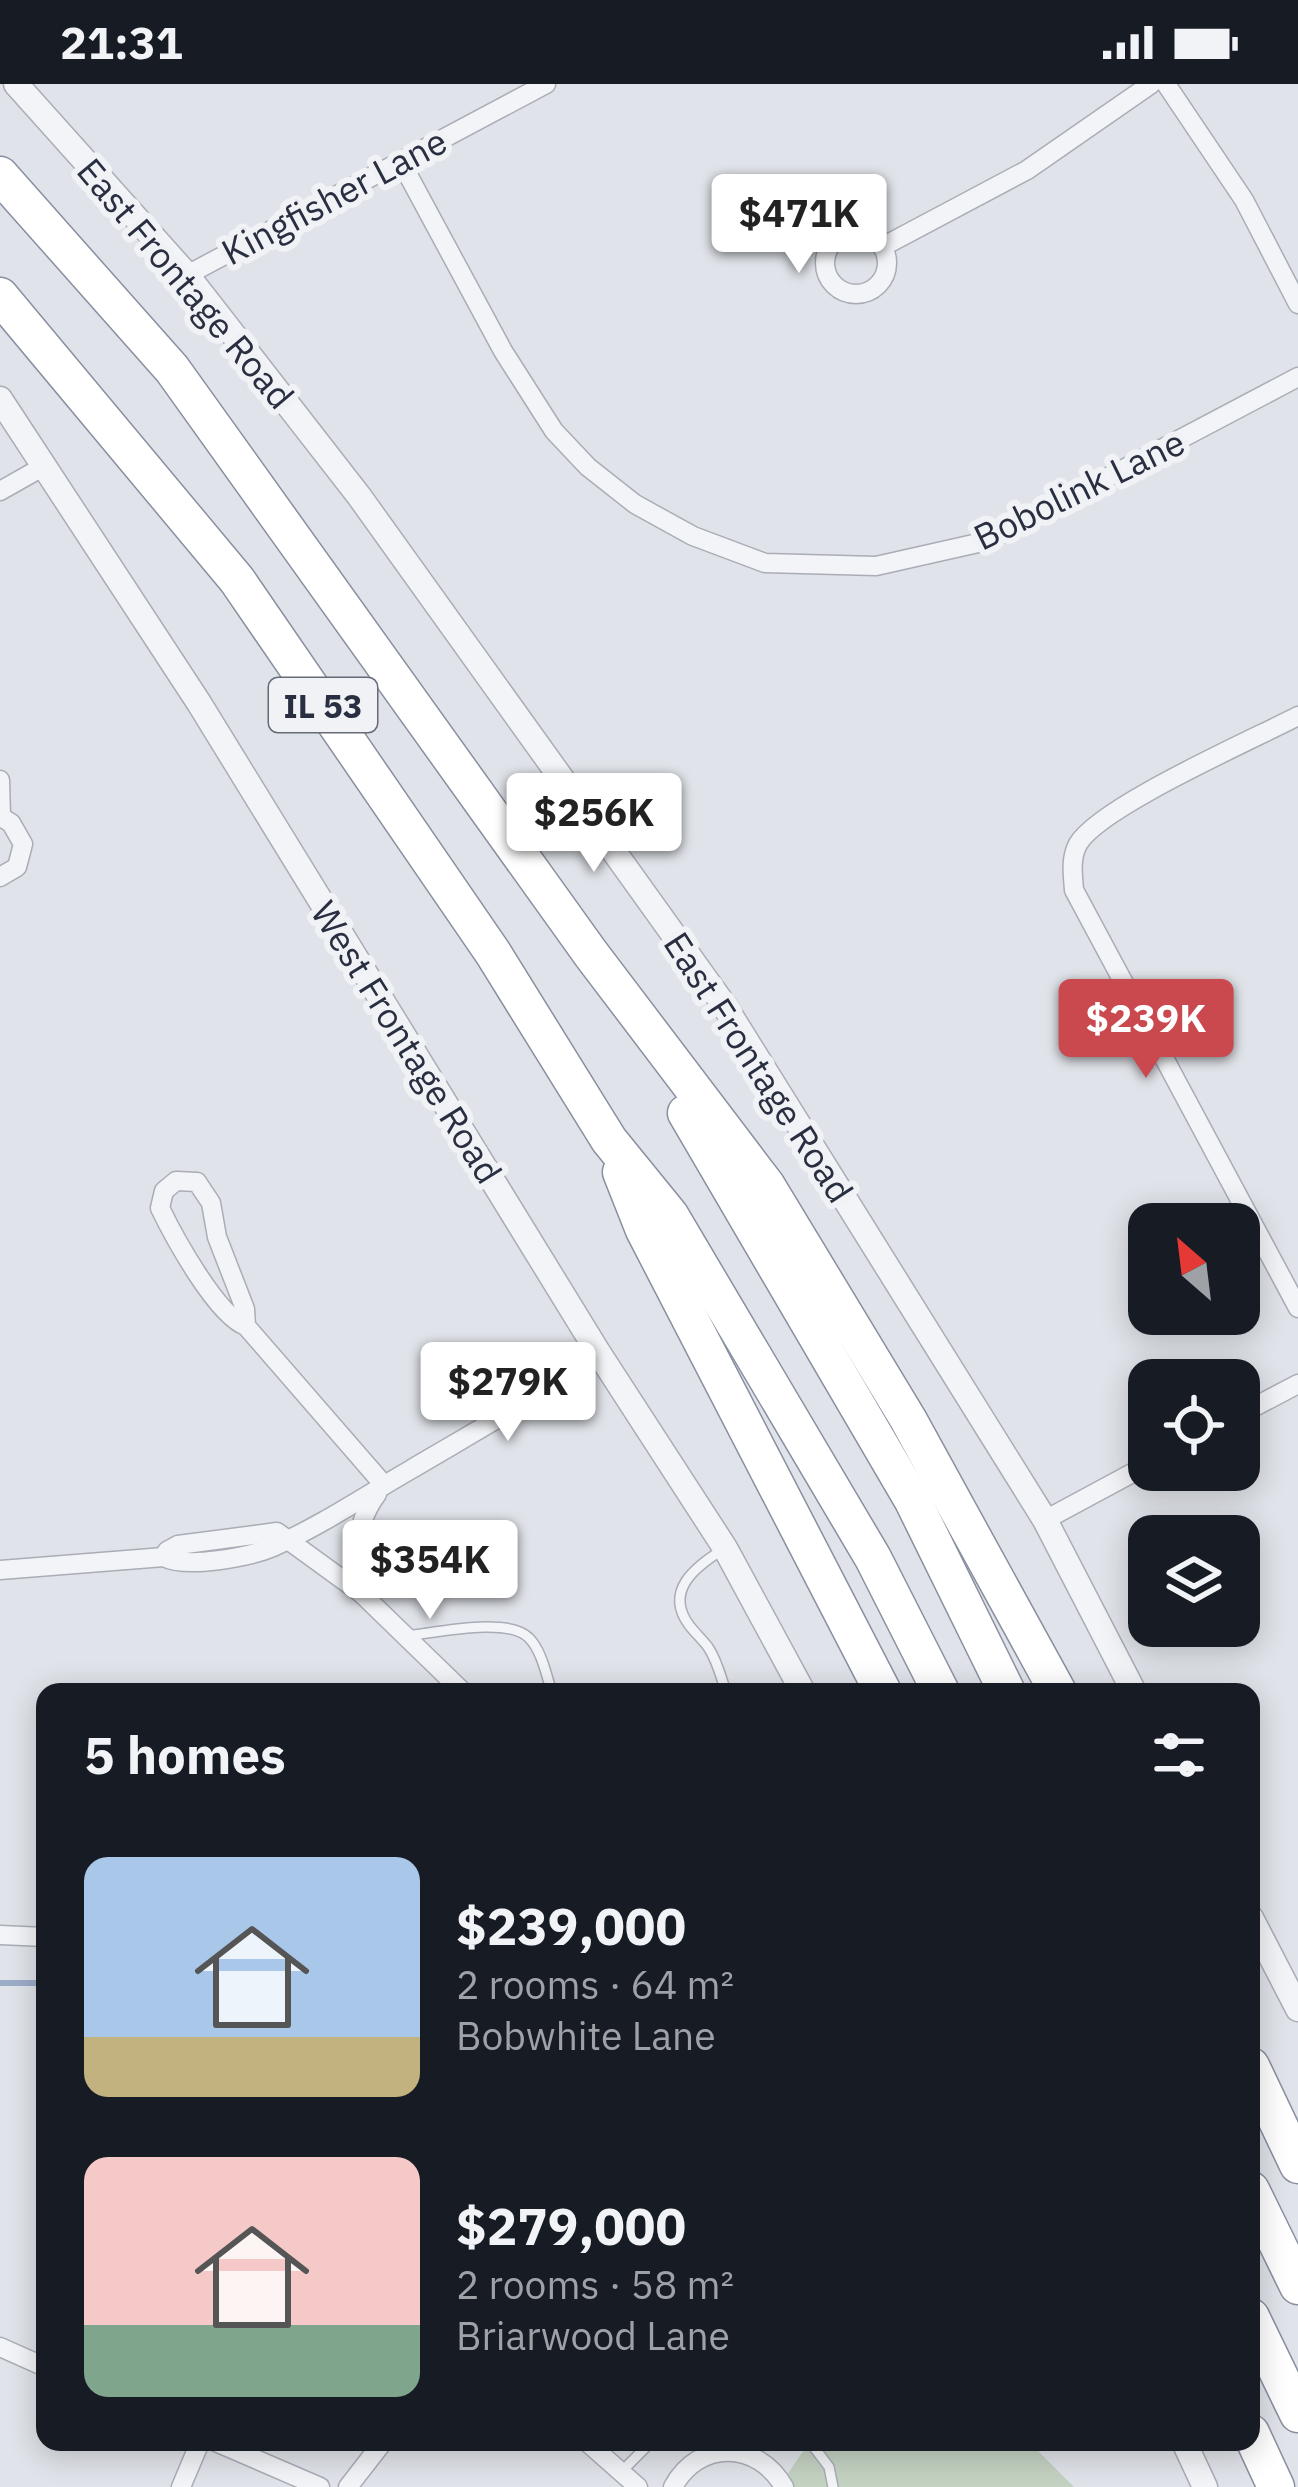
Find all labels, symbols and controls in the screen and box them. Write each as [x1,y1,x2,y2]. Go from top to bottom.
text: 21:31 [60,13,183,71]
street label: Kingfisher Lane [213,117,455,275]
street label: East Frontage Road [67,148,305,418]
pin: $471K [715,174,883,276]
text: $471K [739,187,859,238]
street label: Bobolink Lane [966,418,1192,560]
road number: IL 53 [269,678,377,732]
pin: $256K [510,773,678,875]
text: $256K [534,786,654,837]
street label: West Frontage Road [301,892,513,1192]
street label: East Frontage Road [654,923,864,1211]
pin: $239K [1062,979,1230,1081]
text: $239K [1086,992,1206,1043]
north arrow [1128,1203,1260,1335]
map controls [1128,1203,1260,1647]
pin: $279K [424,1342,592,1444]
text: $279K [448,1355,568,1406]
button: locate [1128,1359,1260,1491]
button: layers [1128,1515,1260,1647]
pin: $354K [346,1520,514,1622]
text: $354K [370,1533,490,1584]
text: 5 homes [84,1722,286,1788]
icon: filters [1146,1722,1212,1788]
text: $239,000 [456,1893,686,1959]
icon: home [180,1905,324,2049]
text: 2 rooms · 64 m² [456,1959,734,2010]
text: Bobwhite Lane [456,2010,716,2061]
text: $279,000 [456,2193,686,2259]
icon: home [180,2205,324,2349]
text: 2 rooms · 58 m² [456,2259,734,2310]
text: Briarwood Lane [456,2310,730,2361]

